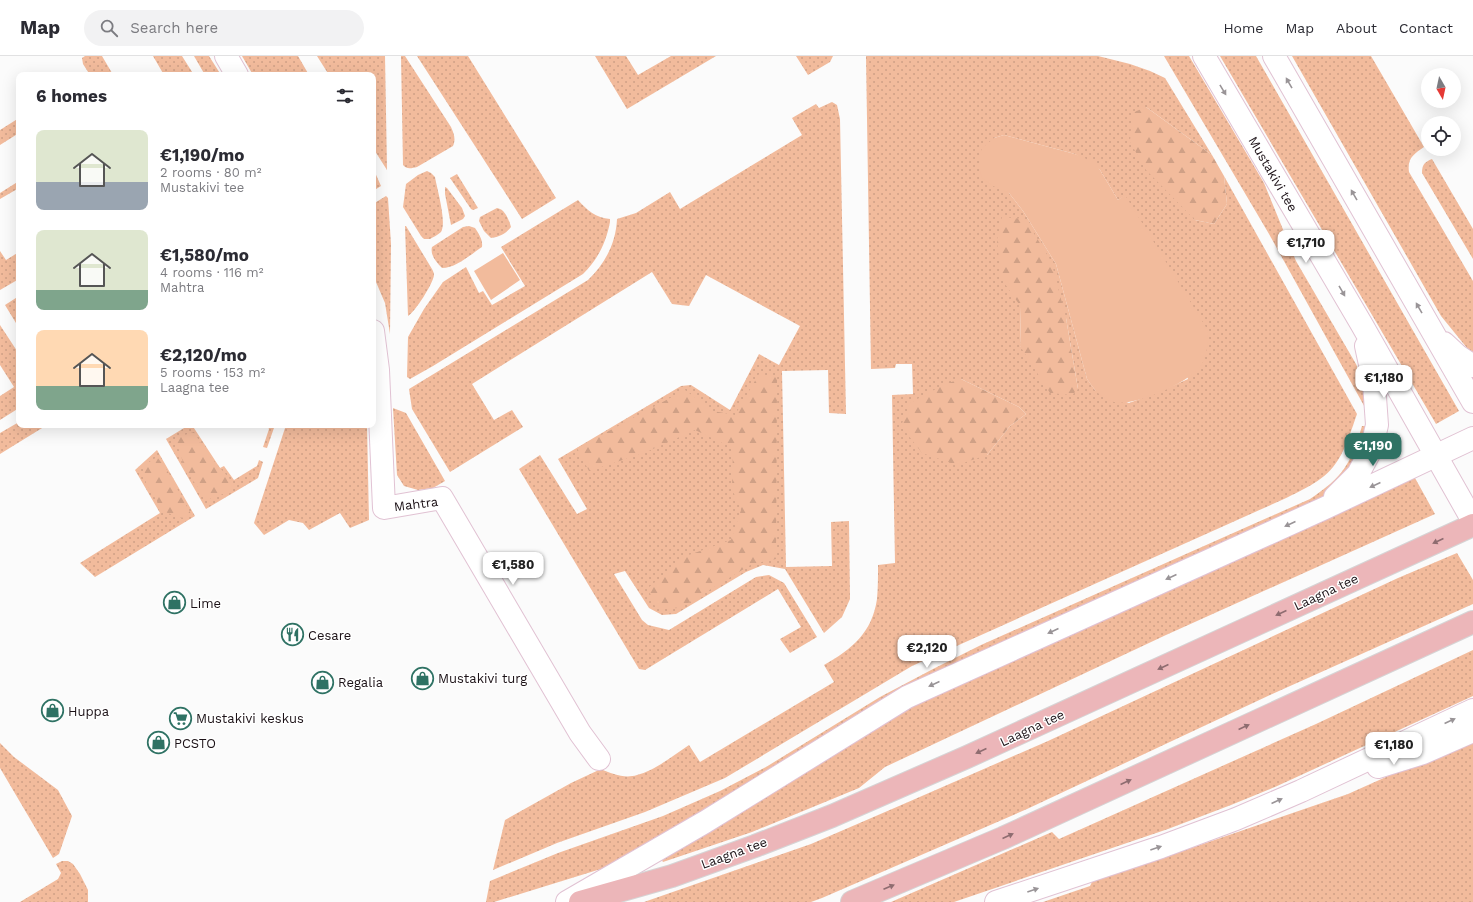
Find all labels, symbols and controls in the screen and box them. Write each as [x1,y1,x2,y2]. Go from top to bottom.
search box [84,10,364,46]
text: Map [20,16,60,39]
icon: search [98,17,120,39]
text: Search here [130,19,218,37]
text: Home [1223,20,1263,36]
text: Map [1285,20,1314,36]
text: About [1336,20,1377,36]
text: Contact [1399,20,1453,36]
north arrow [1421,68,1461,108]
map controls [1421,68,1461,156]
one-way arrow [1286,77,1293,88]
one-way arrow [1220,84,1227,96]
icon: filters [334,85,356,107]
text: 6 homes [36,86,107,106]
button: locate [1421,116,1461,156]
street label: Mustakivi tee [1245,134,1301,214]
text: €1,190/mo [160,145,244,165]
icon: home [68,146,116,194]
text: 2 rooms · 80 m² [160,165,261,180]
text: Mustakivi tee [160,180,244,195]
one-way arrow [1350,189,1357,201]
pin: €1,710 [1273,230,1339,264]
text: €1,710 [1287,235,1325,250]
text: €1,580/mo [160,245,249,265]
icon: home [68,246,116,294]
text: 4 rooms · 116 m² [160,265,263,280]
text: Mahtra [160,280,204,295]
one-way arrow [1338,285,1345,297]
one-way arrow [1415,302,1422,314]
text: €2,120/mo [160,345,247,365]
icon: home [68,346,116,394]
text: 5 rooms · 153 m² [160,365,265,380]
pin: €1,180 [1351,365,1417,399]
text: €1,180 [1364,370,1404,385]
text: Laagna tee [160,380,229,395]
pin: €1,190 [1340,433,1406,467]
text: €1,190 [1353,438,1393,453]
one-way arrow [1369,482,1380,488]
street label: Mahtra [393,494,440,514]
one-way arrow [1284,521,1295,527]
one-way arrow [1432,538,1443,544]
pin: €1,580 [480,552,546,586]
text: €1,580 [492,557,534,572]
street label: Laagna tee [1291,571,1361,613]
one-way arrow [1166,574,1177,580]
shop icon: Lime [161,590,187,616]
place label: Lime [190,596,221,611]
one-way arrow [1276,610,1287,616]
restaurant icon: Cesare [280,622,306,648]
place label: Cesare [308,628,351,643]
one-way arrow [1047,628,1058,634]
pin: €2,120 [894,635,960,669]
text: €2,120 [906,640,948,655]
one-way arrow [1157,664,1169,670]
shop icon: Mustakivi turg [410,665,436,691]
shop icon: Regalia [309,669,335,695]
place label: Mustakivi turg [438,671,527,686]
place label: Regalia [338,675,384,690]
one-way arrow [928,682,940,688]
shop icon: Huppa [39,698,65,724]
place label: Huppa [68,704,110,719]
supermarket icon: Mustakivi keskus [167,705,193,731]
street label: Laagna tee [997,707,1067,749]
place label: Mustakivi keskus [196,711,304,726]
one-way arrow [1444,718,1455,724]
one-way arrow [1239,724,1251,730]
shop icon: PCSTO [145,730,171,756]
pin: €1,180 [1361,732,1427,766]
place label: PCSTO [174,736,216,751]
text: €1,180 [1374,737,1414,752]
one-way arrow [976,748,987,754]
one-way arrow [1120,779,1132,785]
one-way arrow [1272,798,1283,804]
one-way arrow [1002,833,1014,839]
street label: Laagna tee [699,834,769,872]
one-way arrow [1151,845,1163,851]
one-way arrow [883,884,895,890]
one-way arrow [1027,886,1039,892]

